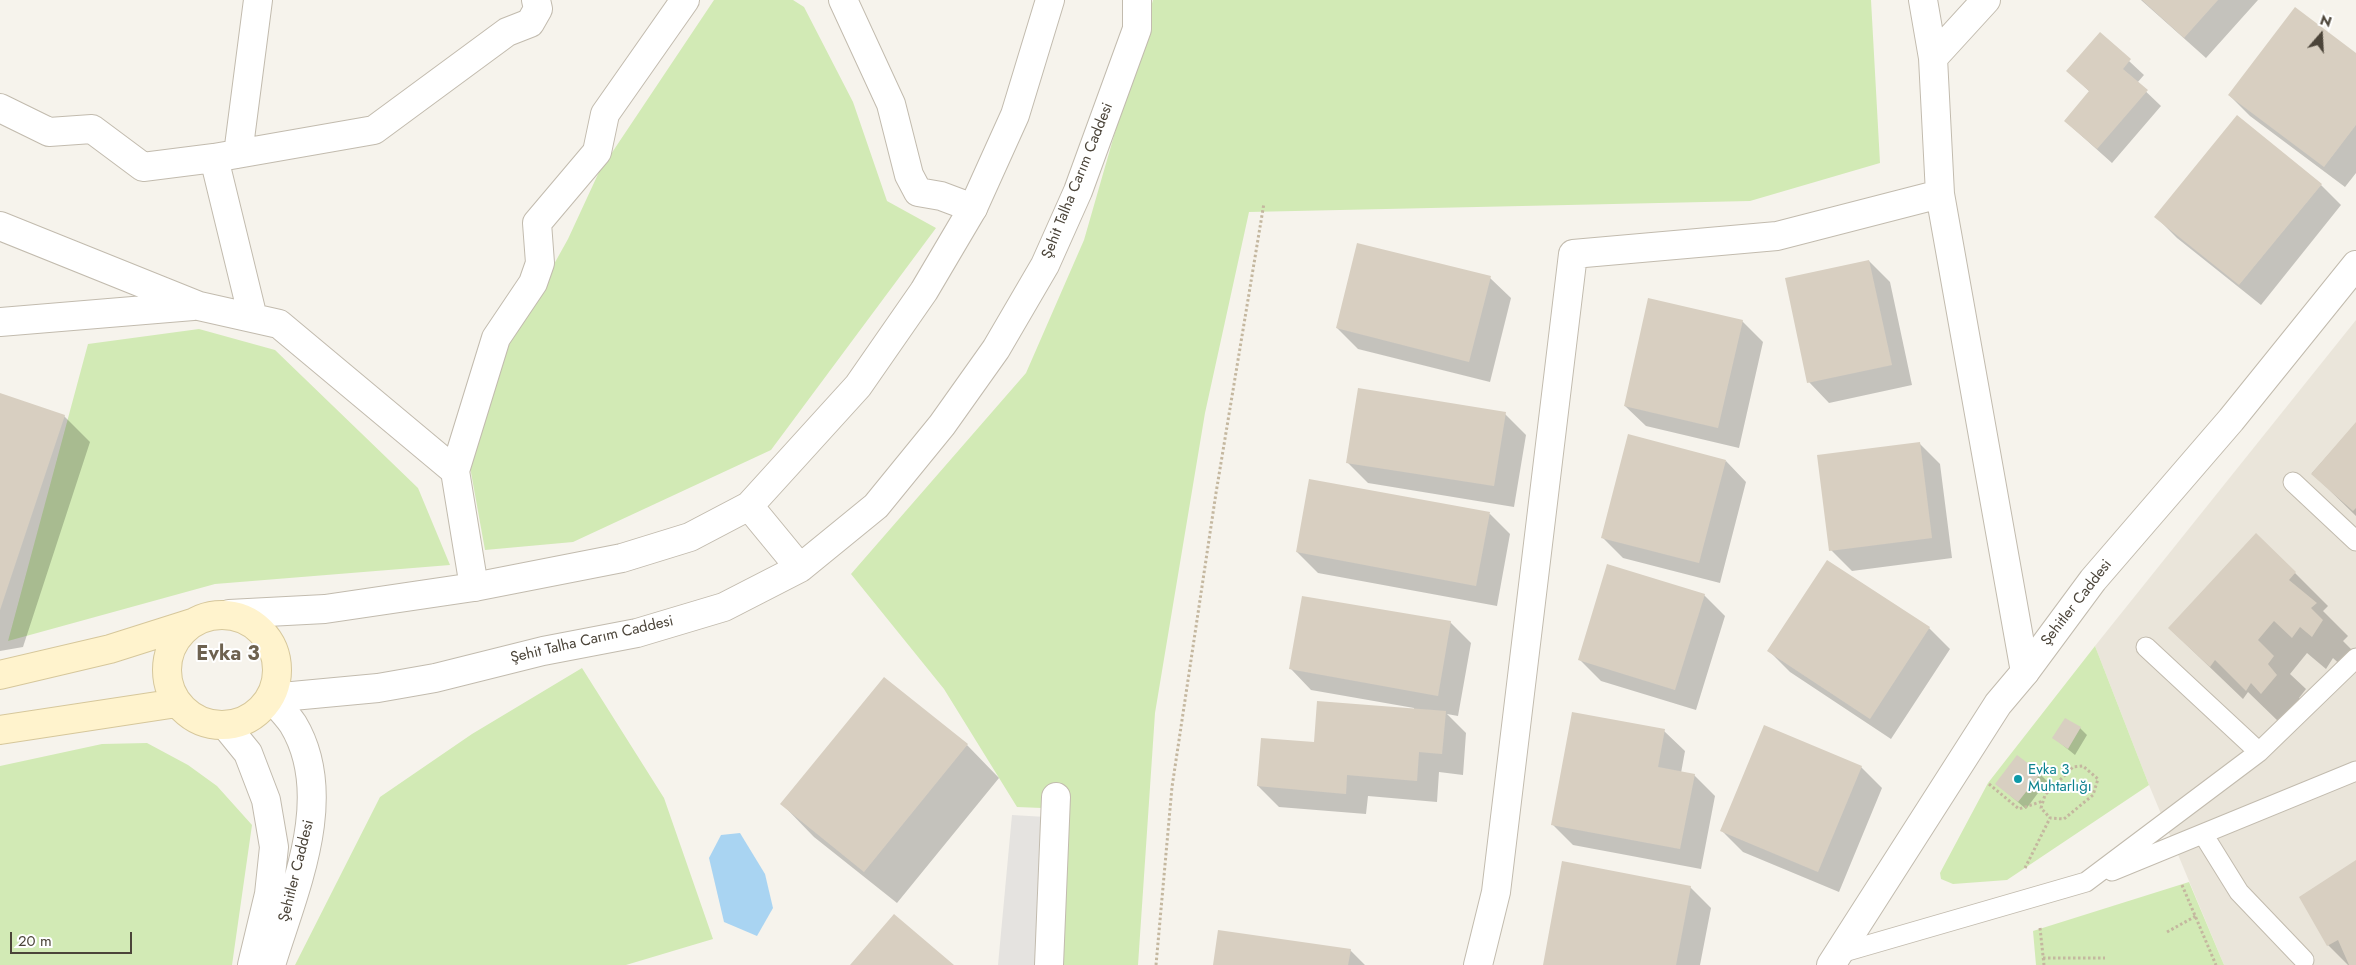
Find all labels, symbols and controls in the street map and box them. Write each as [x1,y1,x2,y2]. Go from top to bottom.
north arrow [2296,10,2346,60]
text: N [2317,10,2334,32]
street label: Şehit Talha Carım Caddesi [1038,100,1118,262]
street label: Şehitler Caddesi [2038,556,2116,650]
street label: Şehit Talha Carım Caddesi [509,612,675,668]
district label: Evka 3 [196,643,260,667]
place label: Evka 3 Muhtarlığı [2028,761,2092,796]
marker: Evka 3 Muhtarlığı [2012,773,2024,785]
street label: Şehitler Caddesi [276,818,318,924]
scale bar [12,922,135,954]
text: 20 m [18,930,52,952]

